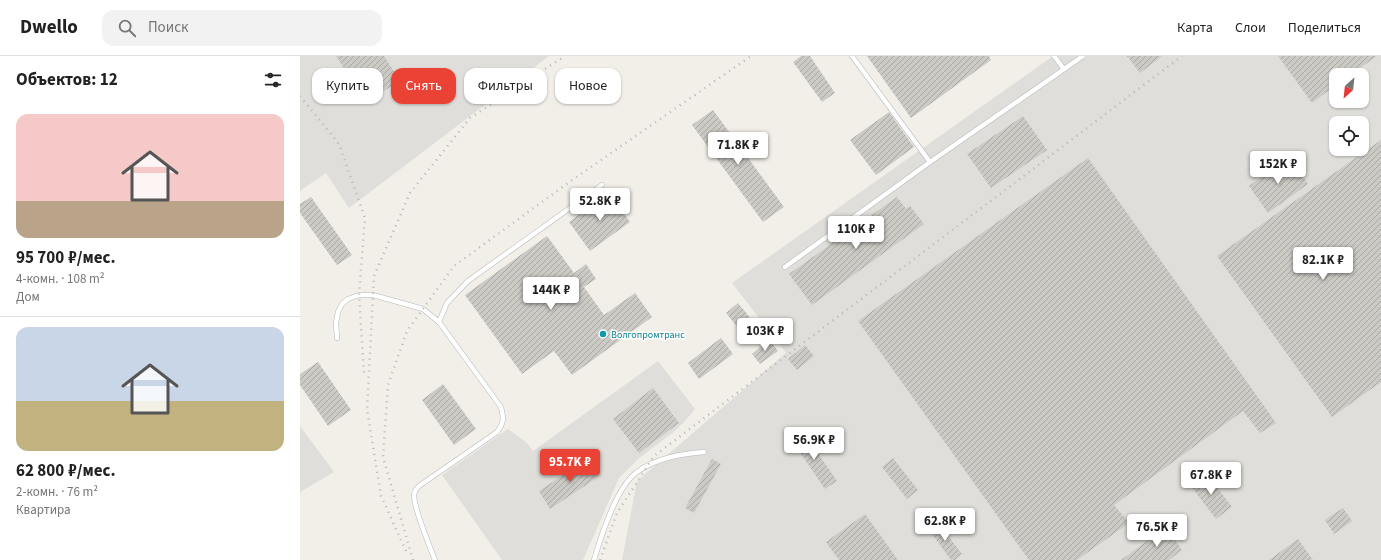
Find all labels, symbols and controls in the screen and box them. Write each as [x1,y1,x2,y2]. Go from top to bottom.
search box [102,10,382,46]
text: Dwello [20,14,78,41]
icon: search [116,17,138,39]
text: Поиск [148,17,188,38]
text: Карта [1177,18,1213,38]
text: Слои [1235,18,1266,38]
text: Поделиться [1288,18,1361,38]
text: Объектов: 12 [16,68,118,92]
chip: Купить [312,68,383,104]
chip: Снять [391,68,456,104]
chip: Фильтры [464,68,547,104]
chip: Новое [555,68,621,104]
north arrow [1329,68,1369,108]
map controls [1329,68,1369,156]
icon: filters [262,69,284,91]
button: locate [1329,116,1369,156]
pin: 71.8K ₽ [701,132,775,166]
text: 71.8K ₽ [717,136,759,154]
icon: home [114,140,186,212]
pin: 152K ₽ [1245,151,1311,185]
text: 152K ₽ [1259,155,1297,173]
pin: 52.8K ₽ [563,188,637,222]
text: 52.8K ₽ [579,192,621,210]
pin: 110K ₽ [823,216,889,250]
text: 110K ₽ [837,220,875,238]
text: 95 700 ₽/мес. [16,246,115,270]
pin: 82.1K ₽ [1286,247,1360,281]
text: 82.1K ₽ [1302,251,1344,269]
text: 4-комн. · 108 m² [16,270,105,288]
pin: 144K ₽ [518,277,584,311]
text: 144K ₽ [532,281,570,299]
text: Дом [16,288,40,306]
pin: 103K ₽ [732,318,798,352]
text: 103K ₽ [746,322,784,340]
place label: Волгопромтранс [611,328,685,342]
marker: Волгопромтранс [598,329,608,339]
icon: home [114,353,186,425]
pin: 56.9K ₽ [777,427,851,461]
text: 56.9K ₽ [793,431,835,449]
pin: 95.7K ₽ [533,449,607,483]
text: 95.7K ₽ [549,453,591,471]
text: 62 800 ₽/мес. [16,459,115,483]
pin: 67.8K ₽ [1174,462,1248,496]
text: 67.8K ₽ [1190,466,1232,484]
text: 2-комн. · 76 m² [16,483,98,501]
text: Квартира [16,501,71,519]
pin: 62.8K ₽ [908,508,982,542]
text: 62.8K ₽ [924,512,966,530]
pin: 76.5K ₽ [1120,514,1194,548]
text: 76.5K ₽ [1136,518,1178,536]

